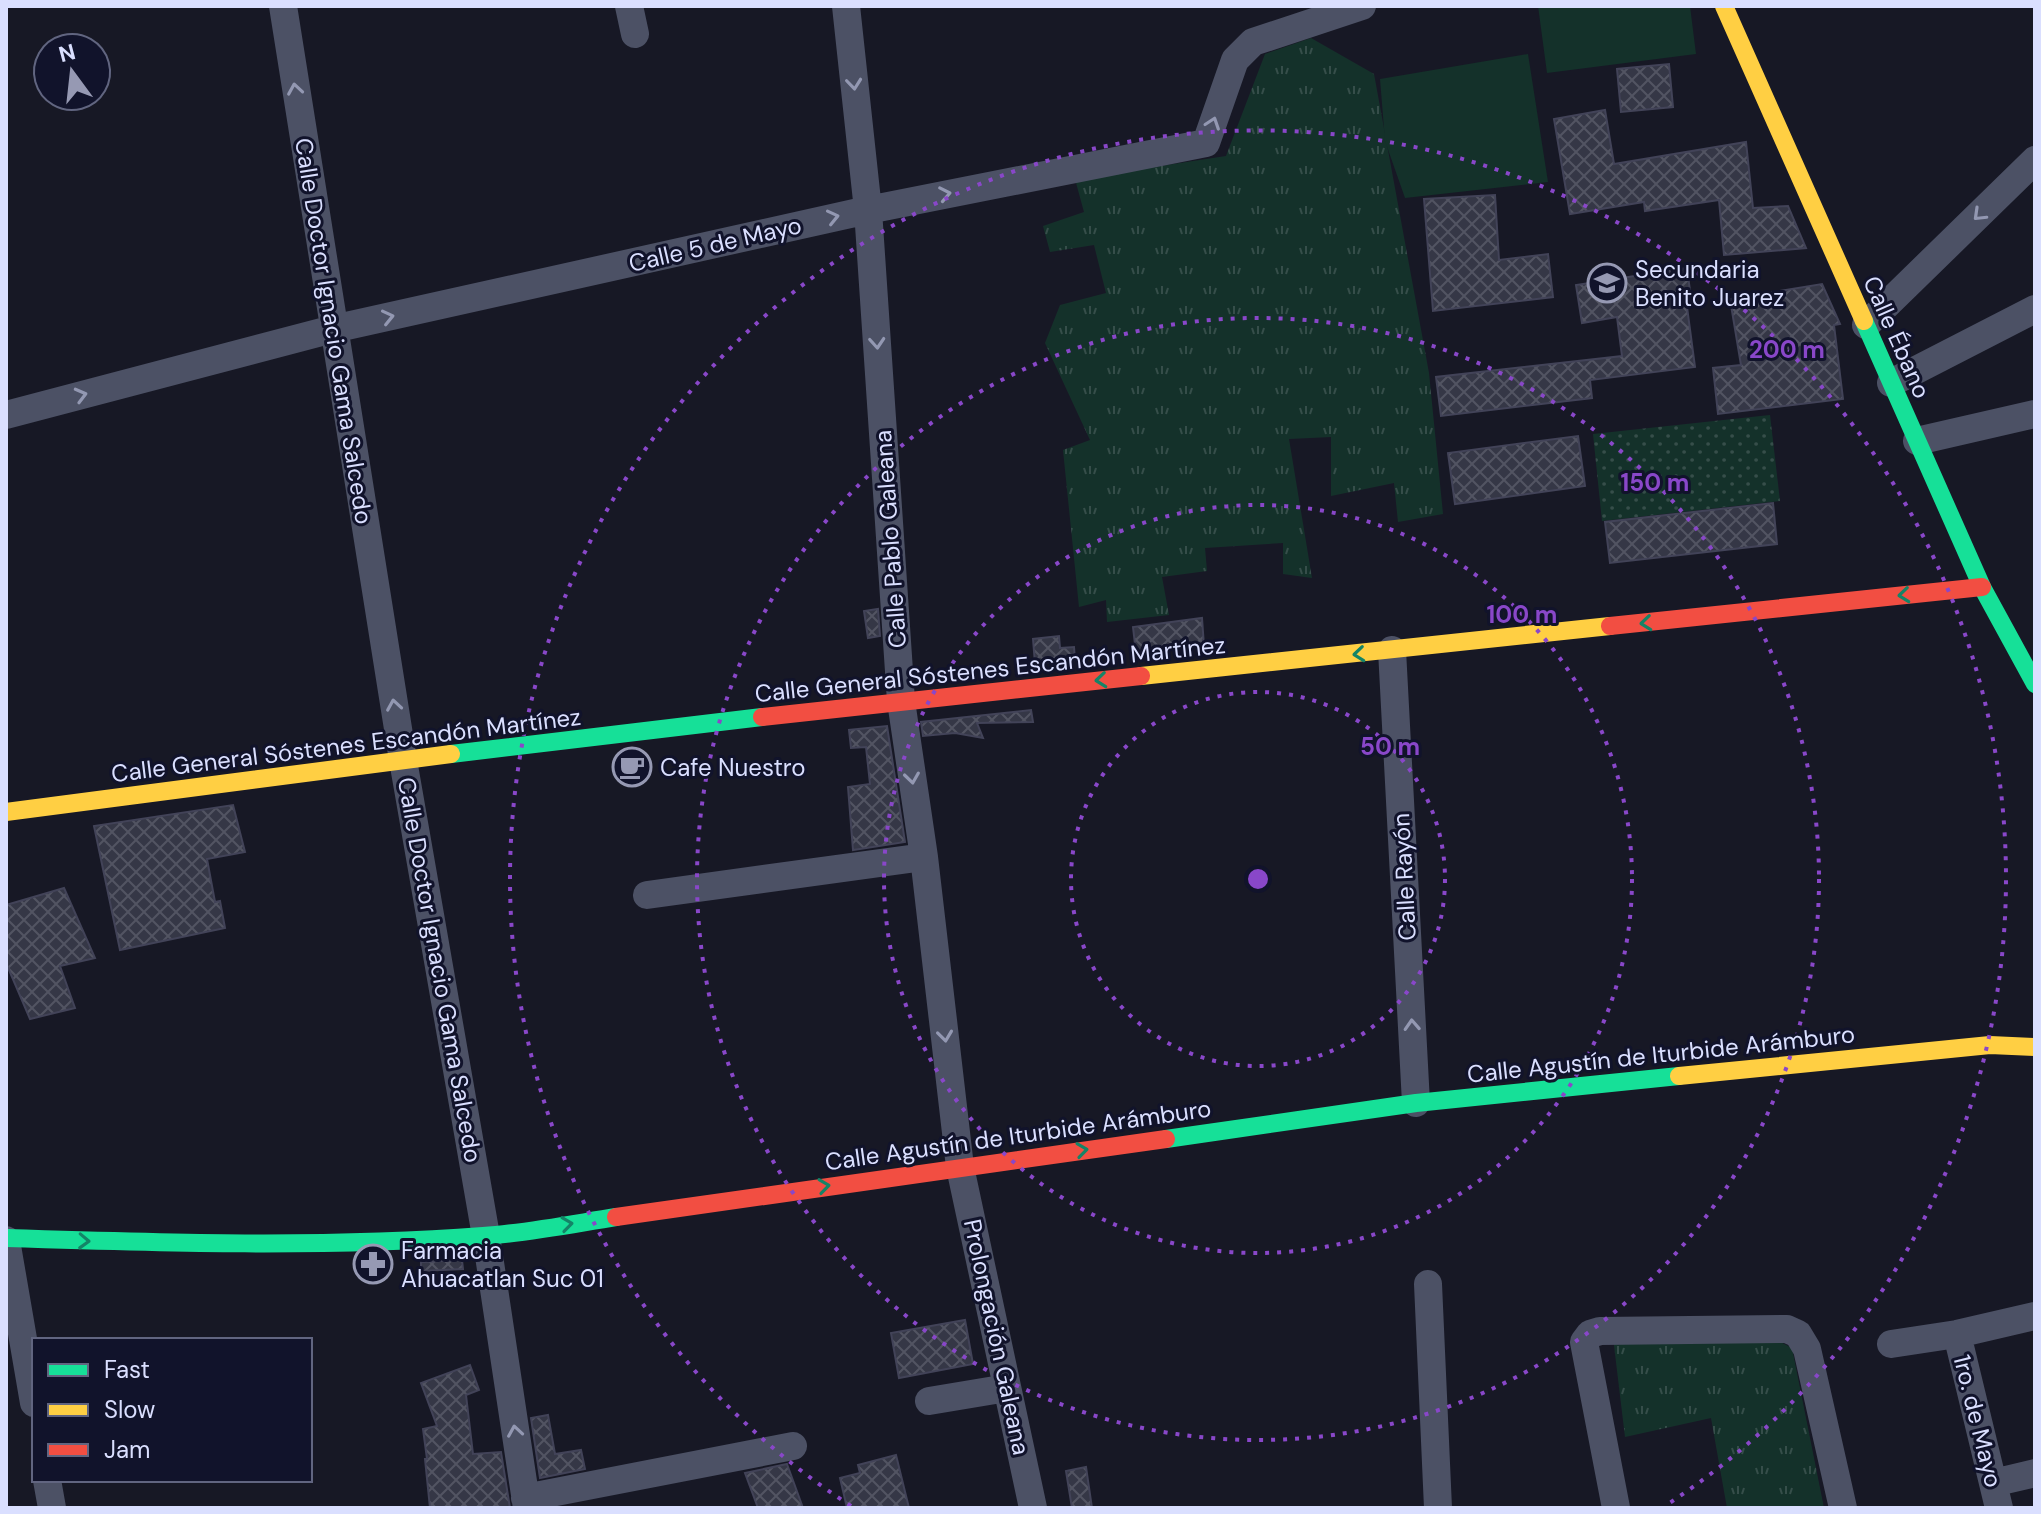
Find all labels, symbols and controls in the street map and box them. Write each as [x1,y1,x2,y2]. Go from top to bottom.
north arrow [32,32,112,112]
text: N [55,37,78,69]
one-way arrow [846,77,863,90]
one-way arrow [288,82,305,96]
one-way arrow [1204,117,1220,131]
street label: Calle Doctor Ignacio Gama Salcedo [288,136,380,526]
one-way arrow [938,187,951,204]
one-way arrow [1974,205,1988,220]
street label: Calle 5 de Mayo [626,209,804,279]
one-way arrow [825,210,839,227]
place label: Secundaria Benito Juarez [1635,254,1784,313]
school or university icon: Secundaria Benito Juarez [1586,262,1628,304]
street label: Calle Ébano [1856,271,1938,403]
one-way arrow [380,309,394,326]
text: 200 m [1749,334,1825,365]
one-way arrow [868,337,885,350]
one-way arrow [74,388,88,404]
street label: Calle Pablo Galeana [867,429,913,649]
text: 150 m [1621,467,1689,498]
one-way arrow [1897,587,1910,604]
text: 100 m [1487,599,1557,630]
one-way arrow [1639,615,1652,632]
street label: Calle General Sóstenes Escandón Martínez [753,629,1227,709]
one-way arrow [1352,645,1365,662]
one-way arrow [1094,672,1107,689]
one-way arrow [387,698,404,712]
street label: Calle General Sóstenes Escandón Martínez [109,701,583,789]
text: 50 m [1360,731,1420,762]
cafe icon: Cafe Nuestro [611,746,653,788]
place label: Cafe Nuestro [660,752,806,783]
one-way arrow [903,771,920,785]
street label: Calle Doctor Ignacio Gama Salcedo [391,775,489,1165]
street label: Calle Rayón [1385,812,1423,942]
centre of rings [1244,865,1272,893]
one-way arrow [1403,1018,1420,1031]
street label: Calle Agustín de Iturbide Arámburo [1466,1018,1856,1090]
one-way arrow [936,1030,953,1043]
street label: Calle Agustín de Iturbide Arámburo [823,1093,1213,1177]
one-way arrow [1075,1142,1088,1159]
one-way arrow [817,1178,831,1195]
one-way arrow [560,1216,574,1233]
street label: Prolongación Galeana [957,1216,1037,1458]
one-way arrow [78,1233,91,1250]
place label: Farmacia Ahuacatlan Suc 01 [401,1235,604,1294]
pharmacy icon: Farmacia Ahuacatlan Suc 01 [352,1243,394,1285]
legend [32,1338,312,1482]
street label: 1ro. de Mayo [1947,1351,2009,1491]
text: Fast [104,1354,150,1385]
text: Slow [104,1394,155,1425]
one-way arrow [507,1424,524,1438]
text: Jam [104,1434,150,1465]

